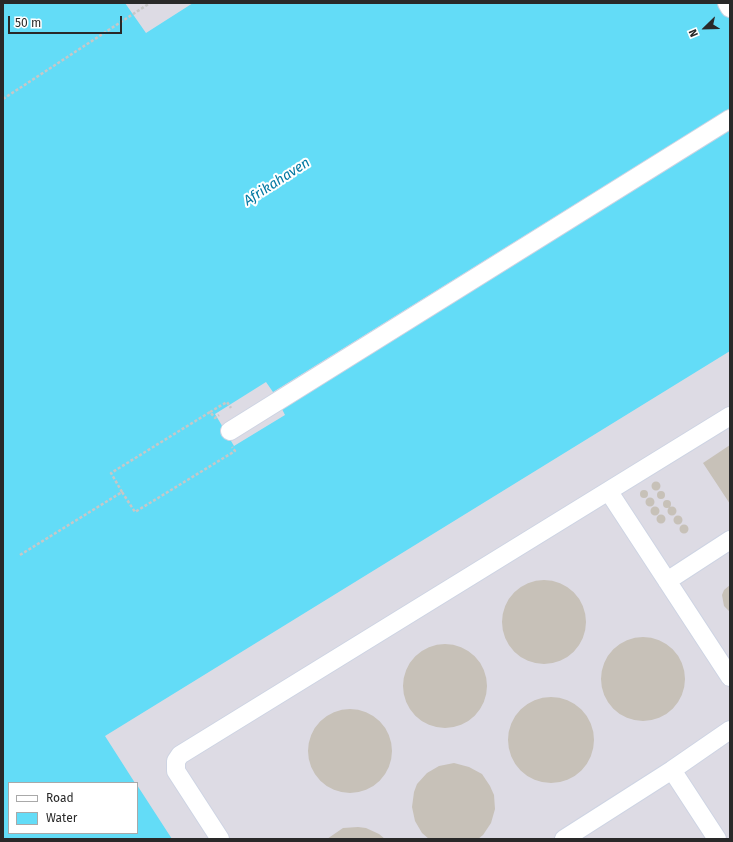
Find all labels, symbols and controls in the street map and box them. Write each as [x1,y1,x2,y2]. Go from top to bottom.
scale bar [10,8,124,34]
north arrow [685,8,725,48]
text: 50 m [15,16,41,30]
text: N [686,27,701,39]
water label: Afrikahaven [241,154,313,210]
legend [8,782,138,834]
text: Road [46,791,74,805]
text: Water [46,811,77,825]

